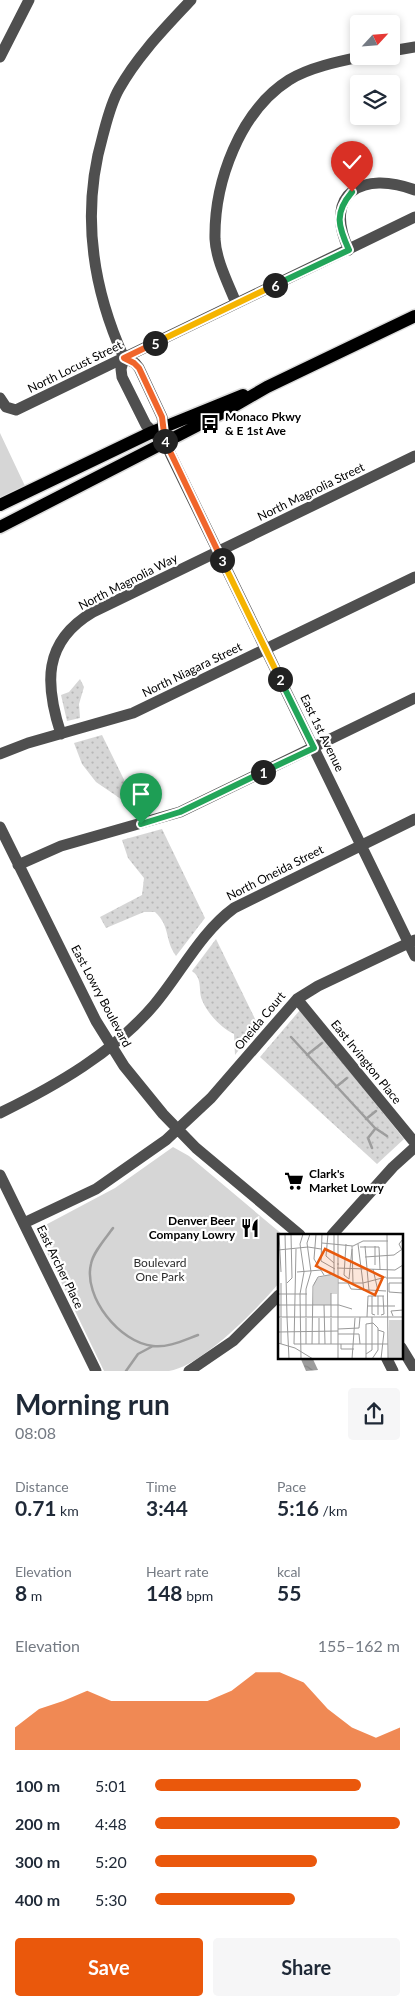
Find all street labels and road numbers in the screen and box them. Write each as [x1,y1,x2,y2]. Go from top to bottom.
street label: North Locust Street [25,337,125,396]
street label: North Magnolia Street [255,459,367,524]
street label: North Magnolia Way [76,550,181,613]
street label: North Niagara Street [139,639,245,700]
street label: East 1st Avenue [297,692,348,774]
street label: North Oneida Street [224,841,326,904]
street label: East Lowry Boulevard [68,942,135,1049]
street label: Oneida Court [231,988,289,1053]
street label: East Irvington Place [328,1017,405,1107]
street label: East Archer Place [34,1223,87,1311]

